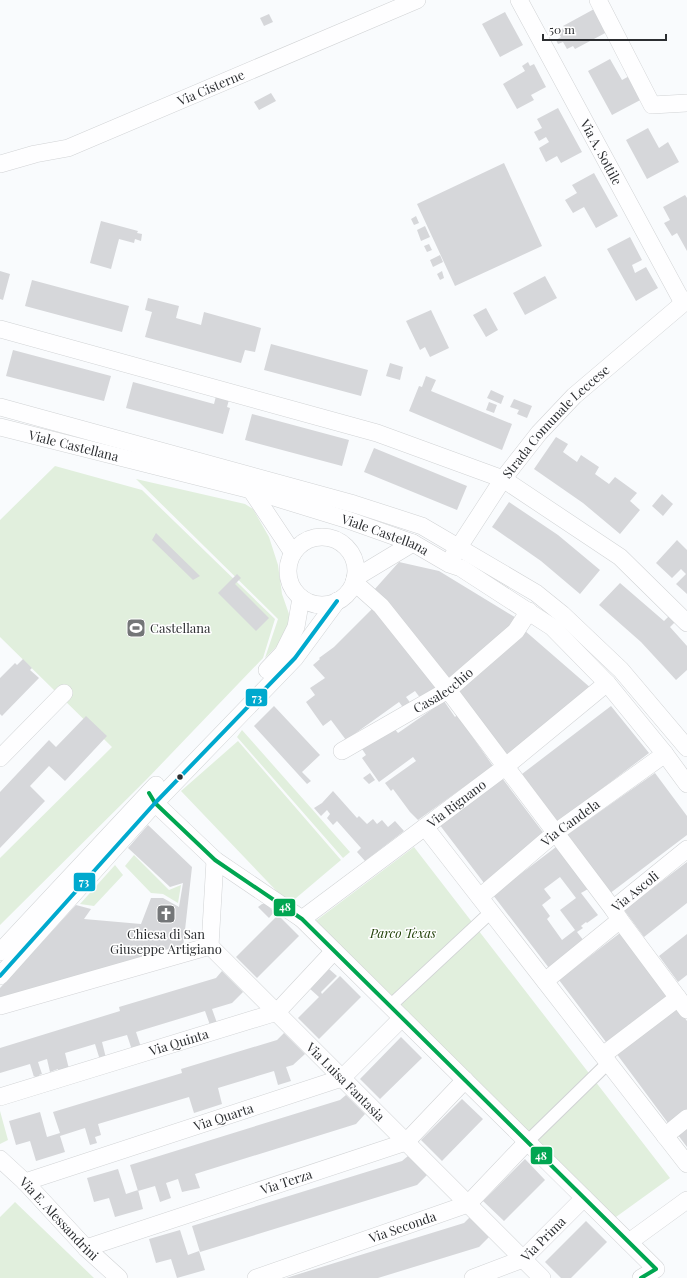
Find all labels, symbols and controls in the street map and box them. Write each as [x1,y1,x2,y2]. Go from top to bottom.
scale bar [543,16,666,42]
text: 50 m [549,21,575,37]
street label: Via Cisterne [174,65,247,109]
street label: Via A. Sottile [577,115,627,188]
street label: Strada Comunale Leccese [498,361,613,481]
street label: Viale Castellana [26,425,121,465]
street label: Viale Castellana [339,509,433,559]
sports icon: Castellana [125,617,147,639]
place label: Castellana [150,619,211,636]
street label: Casalecchio [410,663,476,716]
line badge: 73 [245,688,268,707]
text: 73 [252,690,262,705]
unlabelled marker [175,772,185,782]
street label: Via Rignano [422,775,489,831]
street label: Via Candela [536,795,603,850]
street label: Via Ascoli [607,867,662,916]
line badge: 73 [73,872,96,892]
text: 73 [79,874,89,889]
line badge: 48 [273,898,296,917]
text: 48 [279,899,291,914]
church icon: Chiesa di San Giuseppe Artigiano [155,903,177,925]
park label: Parco Texas [369,924,436,941]
place label: Chiesa di San Giuseppe Artigiano [110,925,222,957]
street label: Via Quinta [146,1024,211,1059]
street label: Via Luisa Fantasia [302,1038,389,1125]
street label: Via Quarta [190,1099,256,1134]
line badge: 48 [530,1146,553,1165]
text: 48 [535,1148,547,1163]
street label: Via Terza [257,1165,315,1198]
street label: Via E. Alessandrini [16,1172,103,1264]
street label: Via Seconda [365,1207,439,1246]
street label: Via Prima [516,1212,569,1265]

